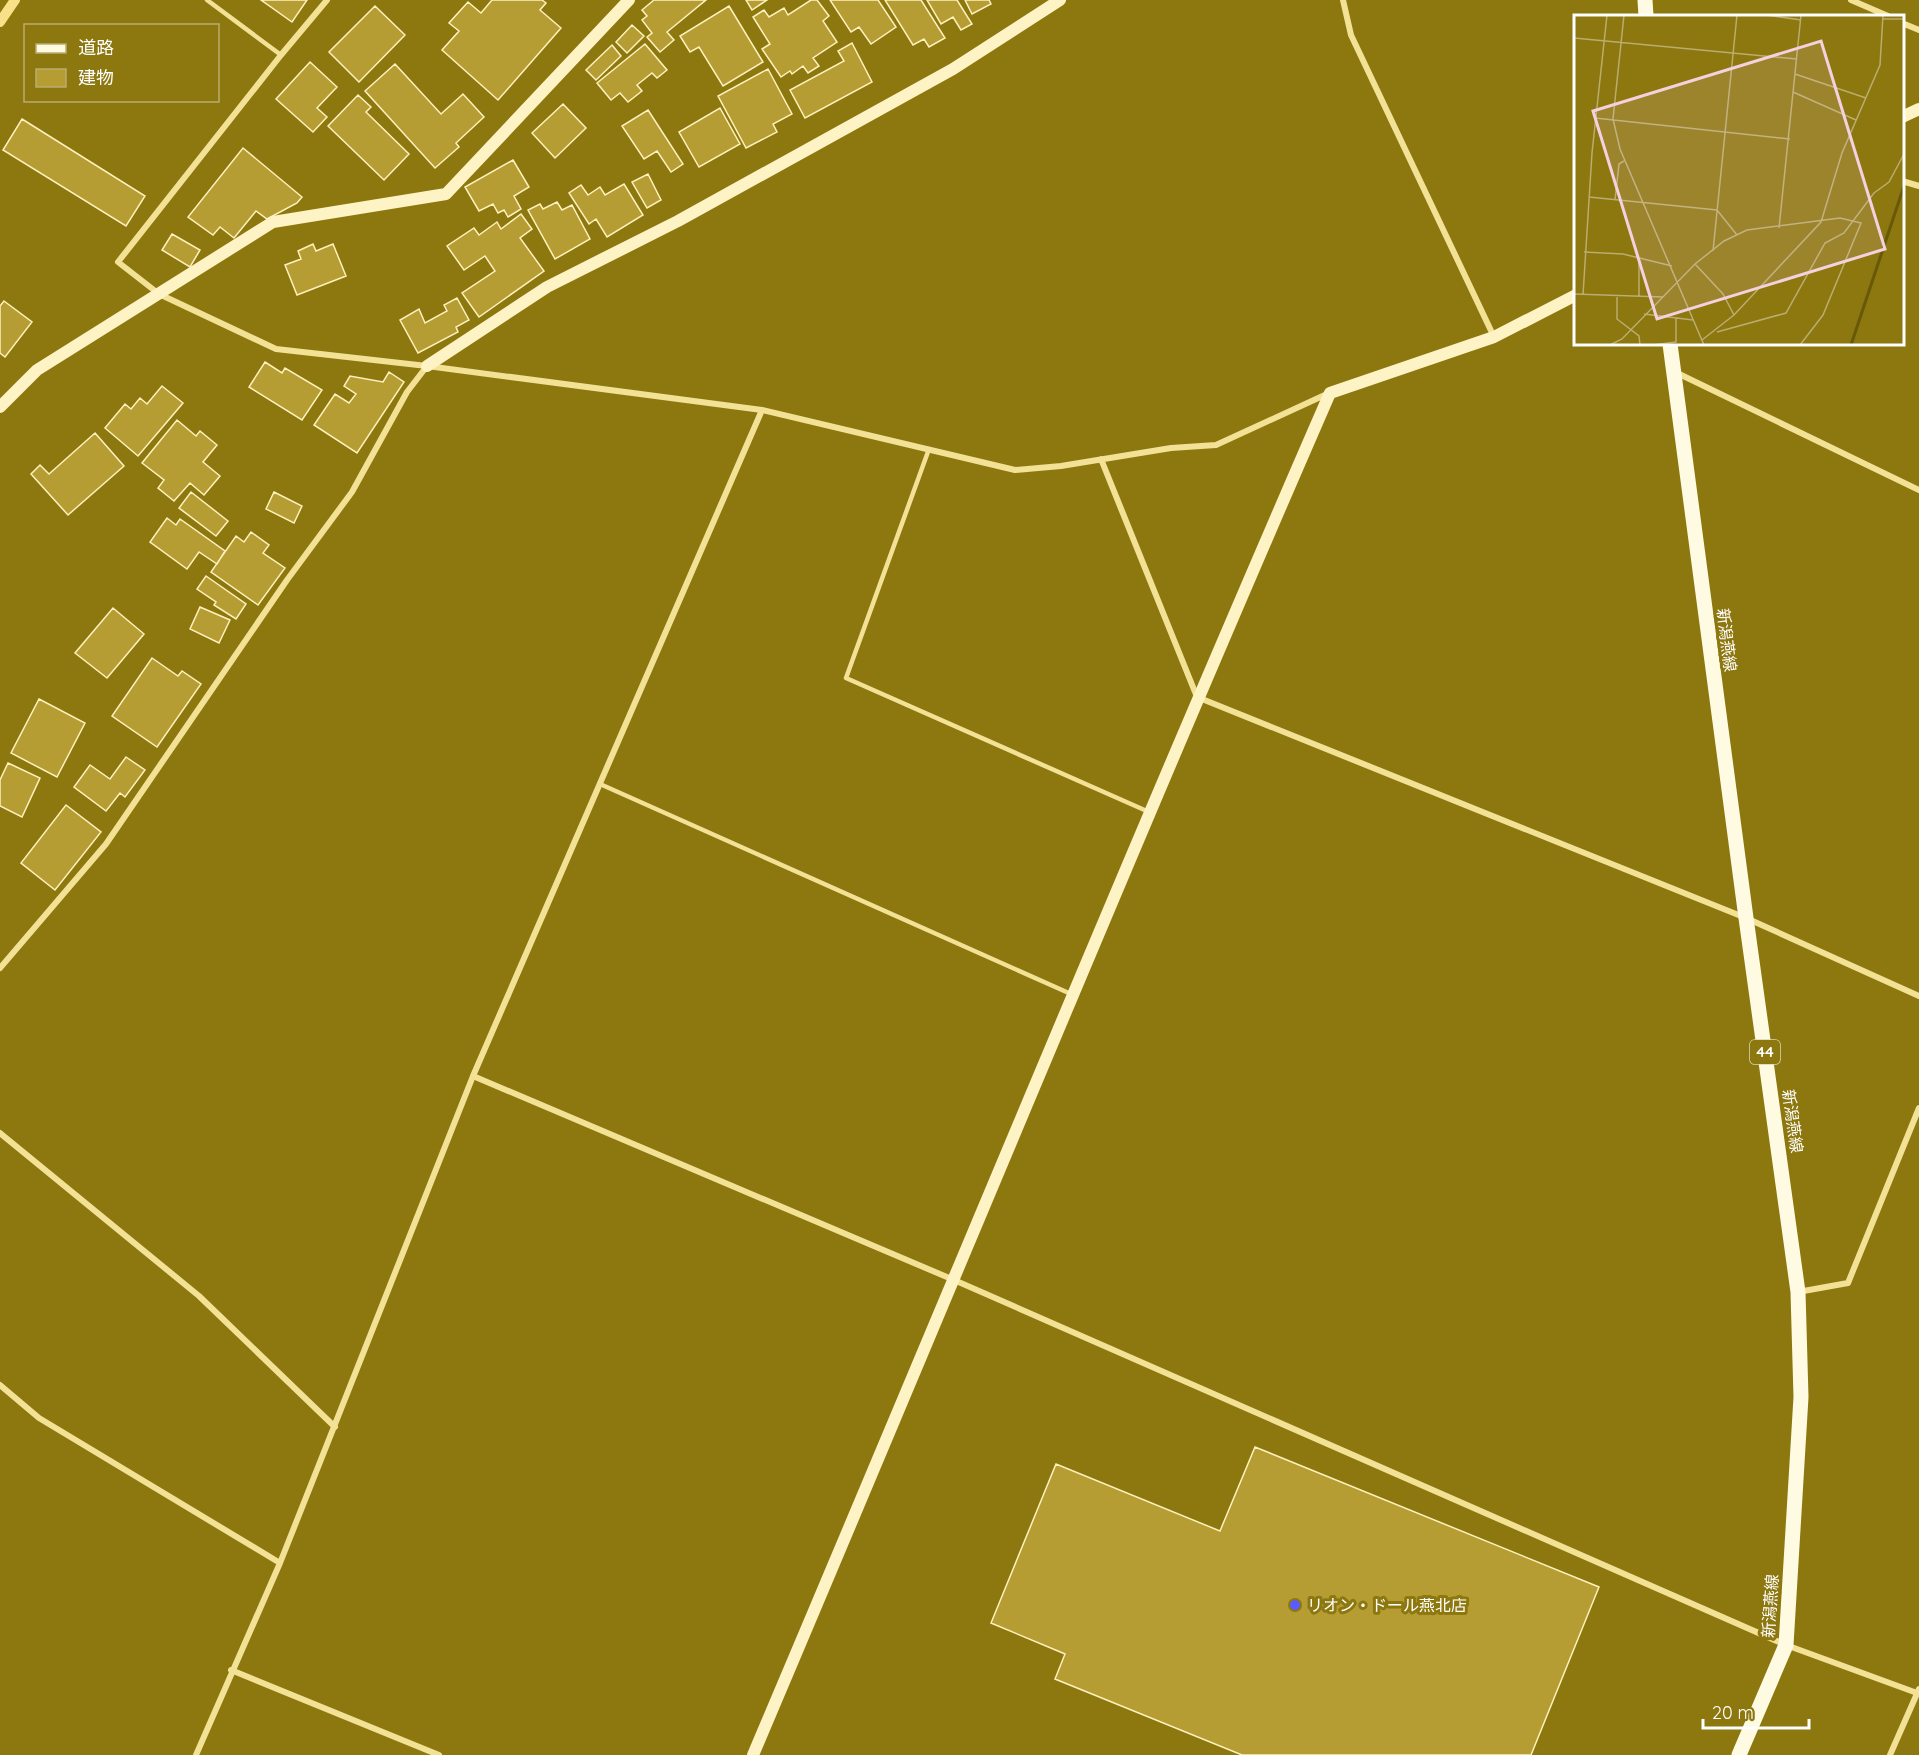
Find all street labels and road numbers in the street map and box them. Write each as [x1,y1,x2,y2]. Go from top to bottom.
street label: 新潟燕線 [1713,607,1741,673]
road number: 44 [1750,1040,1780,1064]
street label: 新潟燕線 [1779,1088,1807,1154]
street label: 新潟燕線 [1758,1573,1782,1639]

